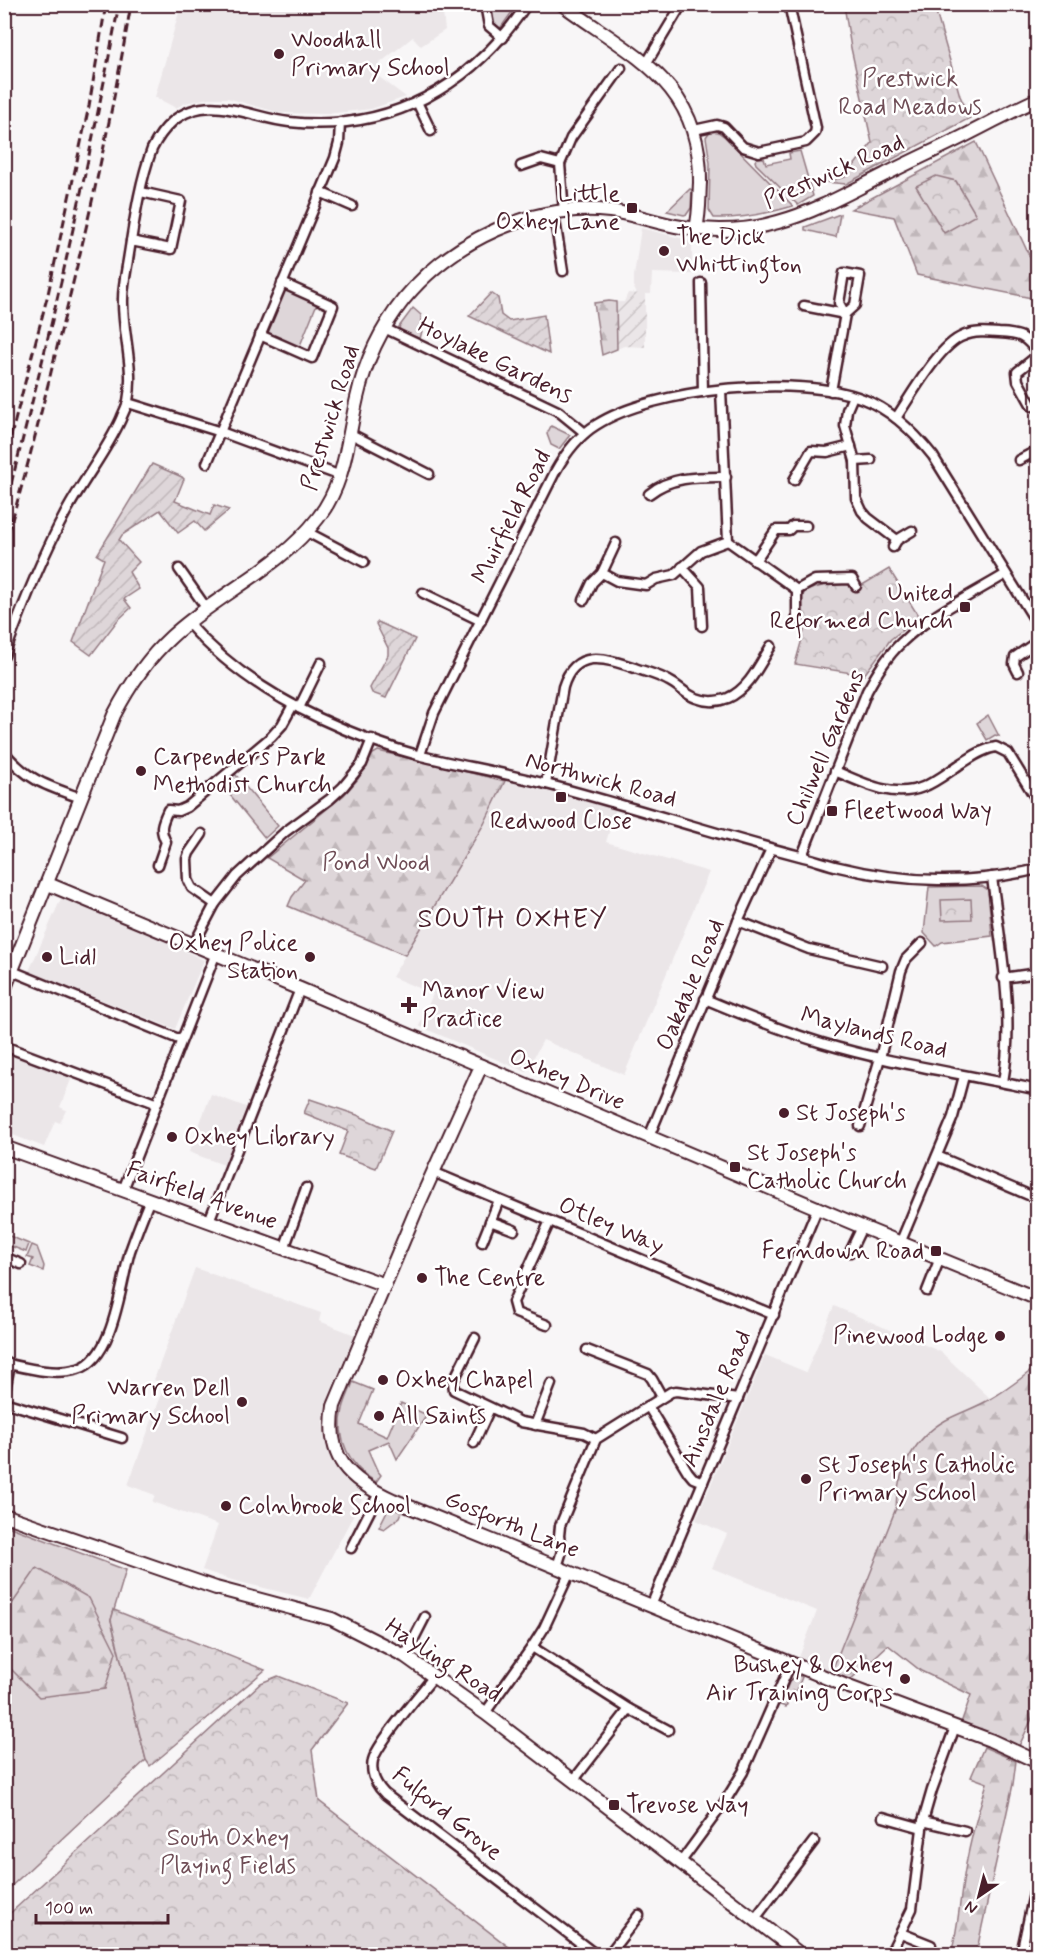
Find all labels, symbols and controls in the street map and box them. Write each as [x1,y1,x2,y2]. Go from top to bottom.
place label: Woodhall Primary School [291,25,450,84]
marker: Woodhall Primary School [272,47,286,61]
park label: Prestwick Road Meadows [838,64,982,123]
street label: Prestwick Road [759,127,909,217]
place label: Little Oxhey Lane [495,179,620,238]
marker: Little Oxhey Lane [625,201,639,215]
place label: The Dick Whittington [676,222,802,284]
marker: The Dick Whittington [657,244,671,258]
street label: Hoylake Gardens [413,310,577,412]
street label: Prestwick Road [294,341,368,495]
street label: Muirfield Road [465,445,559,589]
place label: United Reformed Church [770,578,953,639]
marker: United Reformed Church [958,600,972,614]
street label: Chilwell Gardens [779,665,873,831]
place label: Carpenders Park Methodist Church [153,742,332,801]
street label: Northwick Road [522,745,680,815]
marker: Carpenders Park Methodist Church [134,764,148,778]
marker: Redwood Close [554,790,568,804]
place label: Fleetwood Way [844,796,992,827]
marker: Fleetwood Way [825,804,839,818]
place label: Redwood Close [490,806,632,837]
park label: Pond Wood [322,848,430,879]
district label: SOUTH OXHEY [418,902,608,937]
street label: Oakdale Road [649,915,733,1055]
place label: Oxhey Police Station [169,928,298,987]
place label: Lidl [59,942,96,973]
marker: Lidl [40,950,54,964]
marker: Oxhey Police Station [303,950,317,964]
place label: Manor View Practice [422,976,544,1035]
marker: Manor View Practice [400,996,418,1014]
street label: Maylands Road [797,1000,951,1066]
street label: Oxhey Drive [504,1042,630,1118]
place label: St Joseph's [796,1098,906,1129]
marker: St Joseph's [777,1106,791,1120]
place label: Oxhey Library [184,1122,335,1153]
marker: Oxhey Library [165,1130,179,1144]
place label: St Joseph's Catholic Church [747,1138,907,1197]
street label: Fairfield Avenue [122,1154,282,1238]
marker: St Joseph's Catholic Church [728,1160,742,1174]
street label: Otley Way [553,1190,669,1262]
place label: Ferndown Road [762,1236,924,1267]
marker: Ferndown Road [929,1244,943,1258]
place label: The Centre [434,1263,545,1294]
marker: The Centre [415,1271,429,1285]
place label: Pinewood Lodge [833,1321,988,1352]
street label: Ainsdale Road [674,1326,760,1472]
marker: Pinewood Lodge [993,1329,1007,1343]
place label: Oxhey Chapel [395,1365,533,1396]
place label: Warren Dell Primary School [71,1373,230,1432]
marker: Oxhey Chapel [376,1373,390,1387]
marker: Warren Dell Primary School [235,1395,249,1409]
place label: All Saints [391,1401,486,1432]
marker: All Saints [372,1409,386,1423]
place label: St Joseph's Catholic Primary School [818,1450,1015,1509]
marker: St Joseph's Catholic Primary School [799,1472,813,1486]
street label: Gosforth Lane [439,1484,584,1568]
place label: Colnbrook School [238,1491,411,1522]
marker: Colnbrook School [219,1499,233,1513]
street label: Hayling Road [377,1612,507,1713]
place label: Bushey & Oxhey Air Training Corps [706,1650,893,1711]
marker: Bushey & Oxhey Air Training Corps [898,1672,912,1686]
street label: Fulford Grove [384,1760,509,1870]
place label: Trevose Way [626,1790,749,1821]
marker: Trevose Way [607,1798,621,1812]
park label: South Oxhey Playing Fields [160,1823,296,1885]
north arrow [949,1866,1009,1926]
scale bar [36,1887,168,1925]
text: N [961,1895,982,1919]
text: 100 m [45,1897,93,1921]

